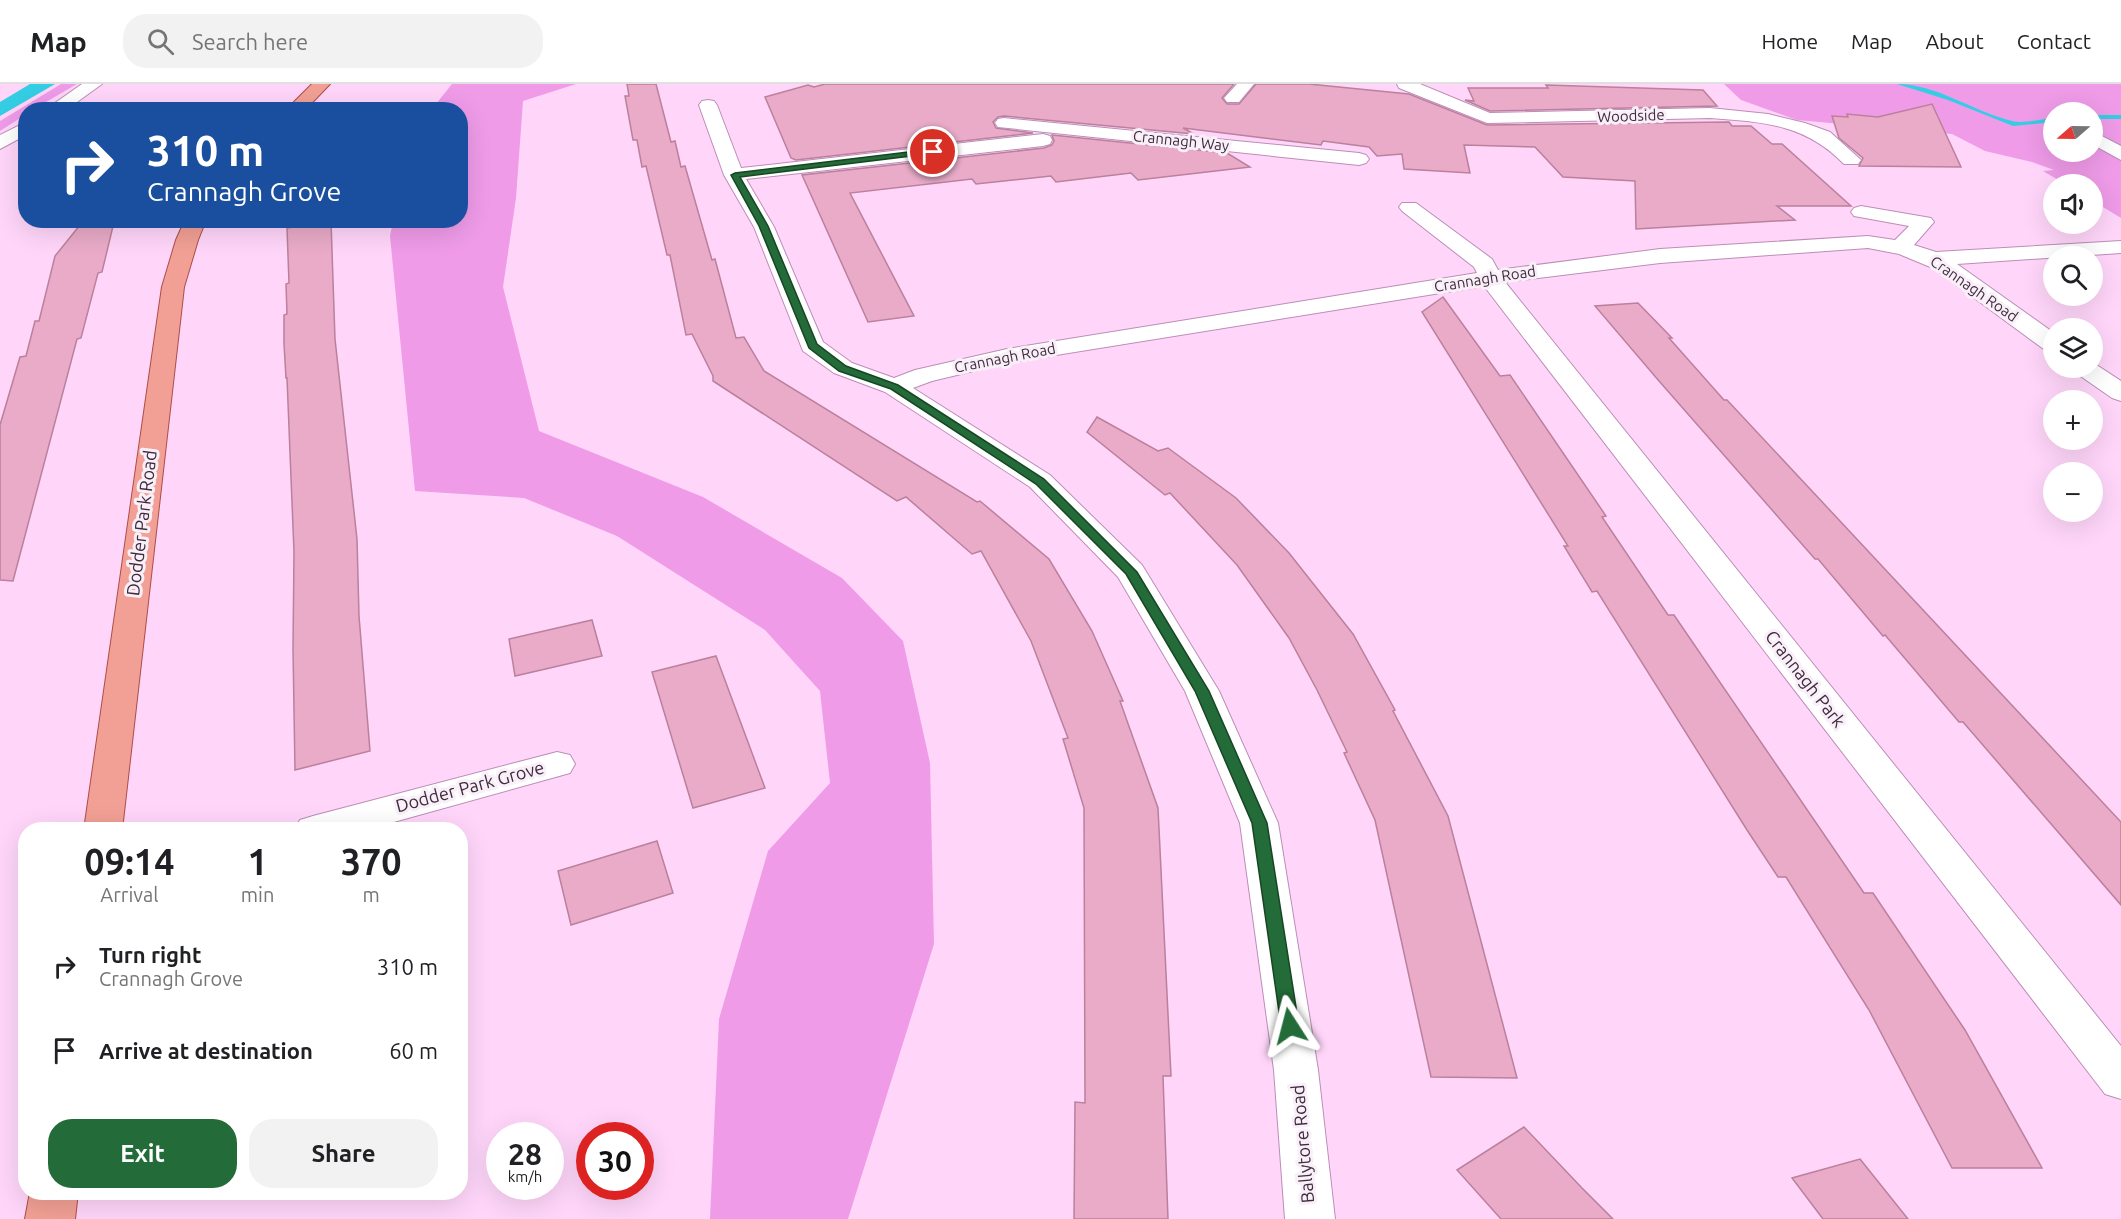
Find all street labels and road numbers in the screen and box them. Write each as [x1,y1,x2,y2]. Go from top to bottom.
street label: Woodside [1597,106,1665,125]
street label: Crannagh Way [1132,127,1230,154]
street label: Crannagh Road [1927,252,2021,325]
street label: Crannagh Road [1433,262,1537,295]
street label: Crannagh Road [953,339,1057,376]
street label: Dodder Park Road [122,449,160,597]
street label: Crannagh Park [1762,626,1850,731]
street label: Dodder Park Grove [393,757,546,815]
street label: Ballytore Road [1287,1084,1317,1204]

